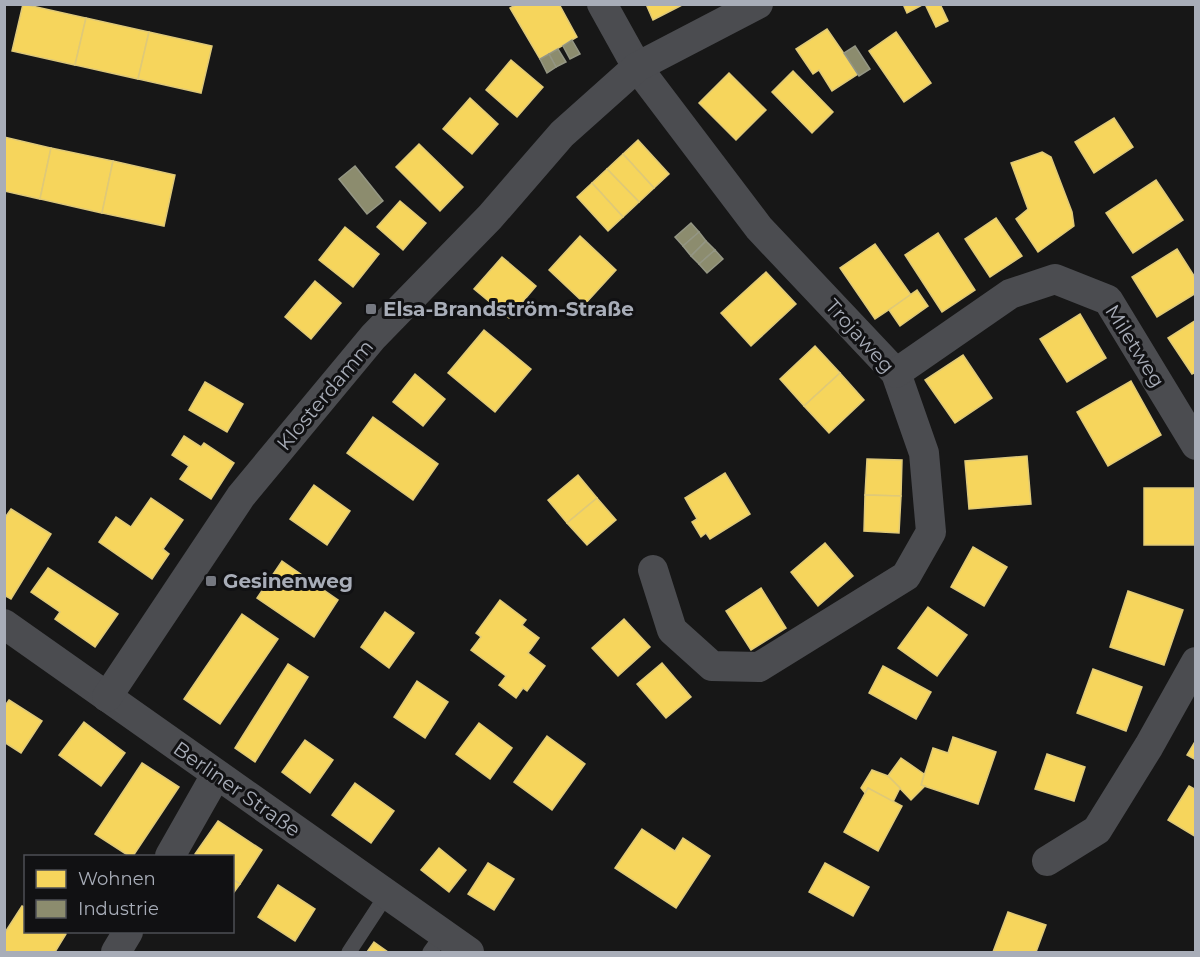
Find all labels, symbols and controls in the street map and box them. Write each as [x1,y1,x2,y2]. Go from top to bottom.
street label: Trojaweg [820,294,900,378]
place label: Elsa-Brandström-Straße [383,297,634,321]
street label: Miletweg [1100,300,1170,392]
marker: Elsa-Brandström-Straße [364,302,378,316]
street label: Klosterdamm [272,335,378,455]
place label: Gesinenweg [223,569,353,593]
marker: Gesinenweg [204,574,218,588]
street label: Berliner Straße [169,736,305,842]
legend [24,855,234,933]
text: Wohnen [78,868,156,890]
text: Industrie [78,898,159,920]

